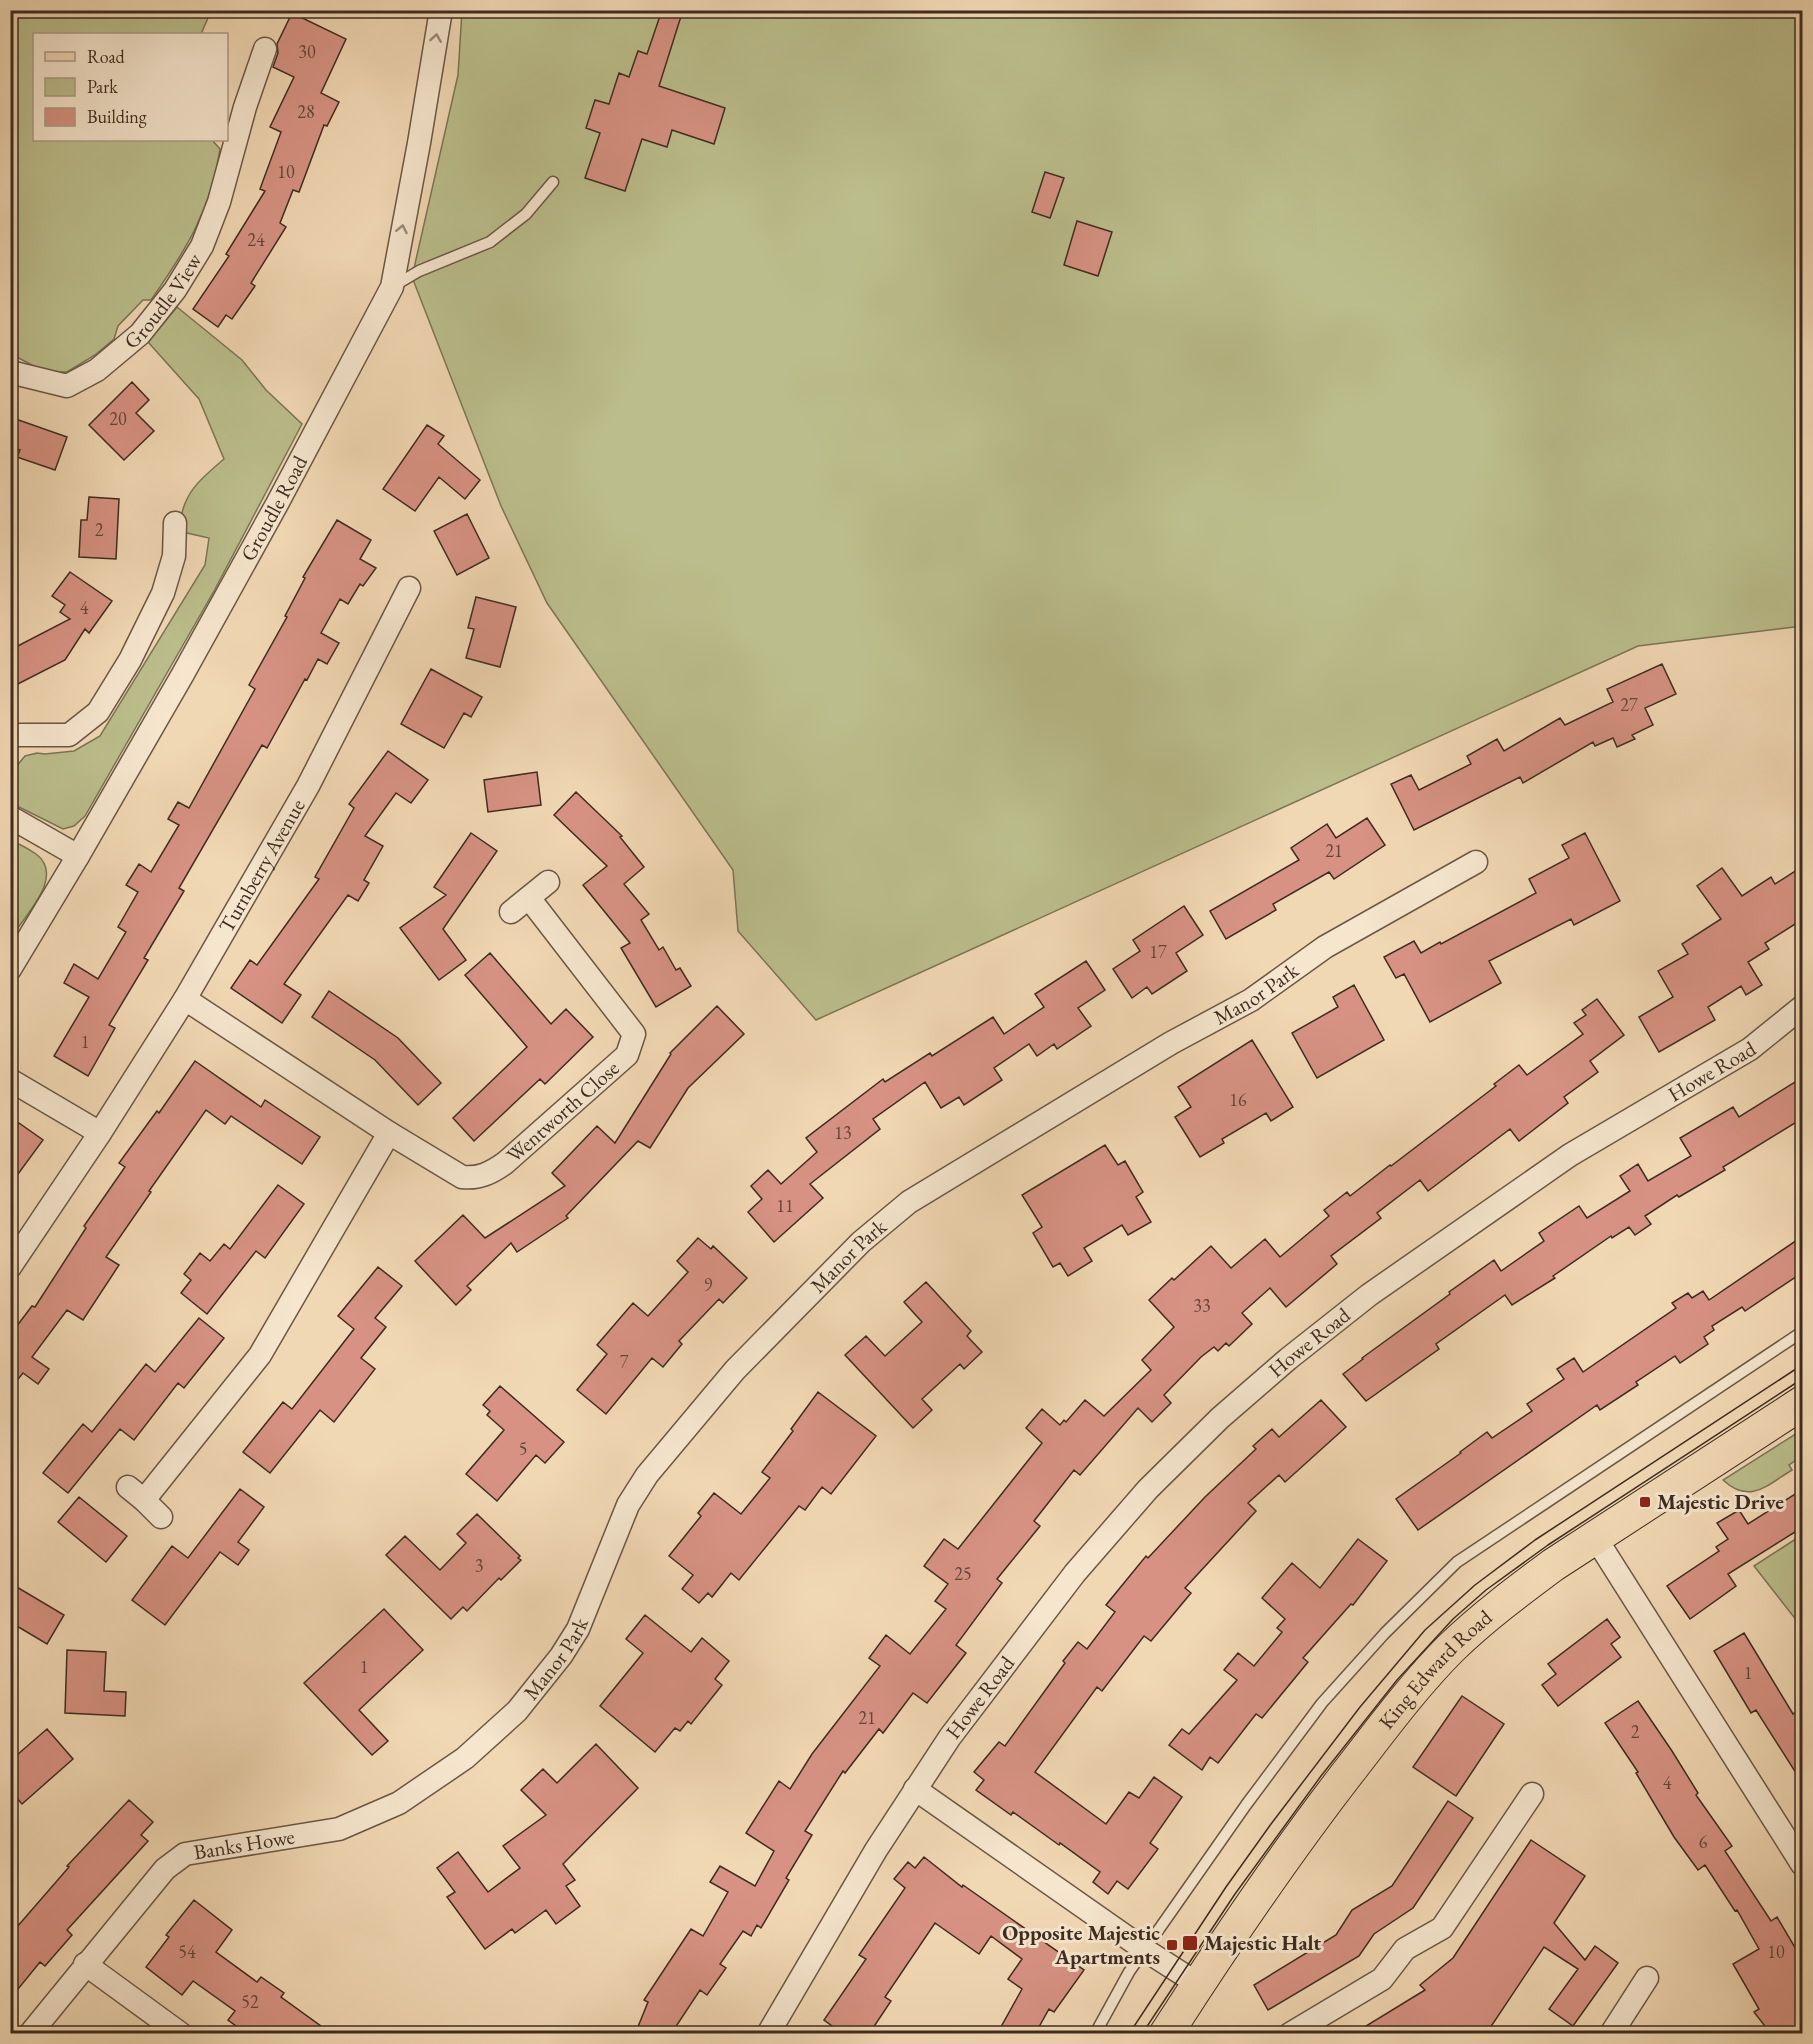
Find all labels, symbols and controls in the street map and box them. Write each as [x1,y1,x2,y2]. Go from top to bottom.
legend [33,33,228,141]
one-way arrow [430,33,442,42]
house number: 30 [298,40,316,63]
text: Road [87,45,126,68]
text: Park [87,75,118,98]
house number: 28 [297,100,315,123]
text: Building [87,105,147,128]
house number: 10 [277,160,295,183]
one-way arrow [395,225,408,235]
house number: 24 [247,228,265,251]
street label: Groudle View [118,247,208,355]
house number: 20 [109,407,127,430]
street label: Groudle Road [234,451,313,566]
house number: 2 [95,518,104,541]
house number: 4 [80,596,89,619]
house number: 27 [1620,693,1638,716]
street label: Turnberry Avenue [212,794,311,937]
house number: 21 [1325,839,1343,862]
house number: 17 [1149,940,1167,963]
street label: Manor Park [1209,956,1304,1030]
house number: 1 [81,1030,89,1053]
street label: Howe Road [1663,1034,1761,1107]
street label: Wentworth Close [501,1054,624,1168]
house number: 16 [1229,1088,1247,1111]
house number: 13 [834,1121,852,1144]
house number: 11 [776,1194,794,1217]
street label: Manor Park [804,1212,892,1298]
house number: 9 [704,1273,713,1296]
house number: 33 [1193,1294,1211,1317]
street label: Howe Road [1262,1301,1356,1383]
house number: 7 [620,1350,629,1373]
house number: 5 [519,1437,527,1460]
place label: Majestic Drive [1657,1488,1784,1515]
marker: Majestic Drive [1638,1495,1652,1509]
house number: 3 [475,1554,483,1577]
house number: 25 [954,1562,972,1585]
street label: King Edward Road [1372,1603,1498,1735]
street label: Manor Park [517,1613,595,1705]
street label: Howe Road [939,1650,1020,1744]
house number: 1 [360,1655,368,1678]
house number: 1 [1744,1661,1752,1684]
house number: 21 [858,1706,876,1729]
house number: 2 [1631,1720,1640,1743]
house number: 4 [1663,1771,1672,1794]
street label: Banks Howe [192,1822,296,1865]
house number: 6 [1699,1830,1708,1853]
place label: Opposite Majestic Apartments [1002,1919,1160,1970]
place label: Majestic Halt [1204,1929,1321,1956]
marker: Majestic Halt [1181,1934,1199,1952]
marker: Opposite Majestic Apartments [1165,1938,1179,1952]
house number: 54 [178,1940,196,1963]
house number: 10 [1767,1940,1785,1963]
house number: 52 [241,1990,259,2013]

